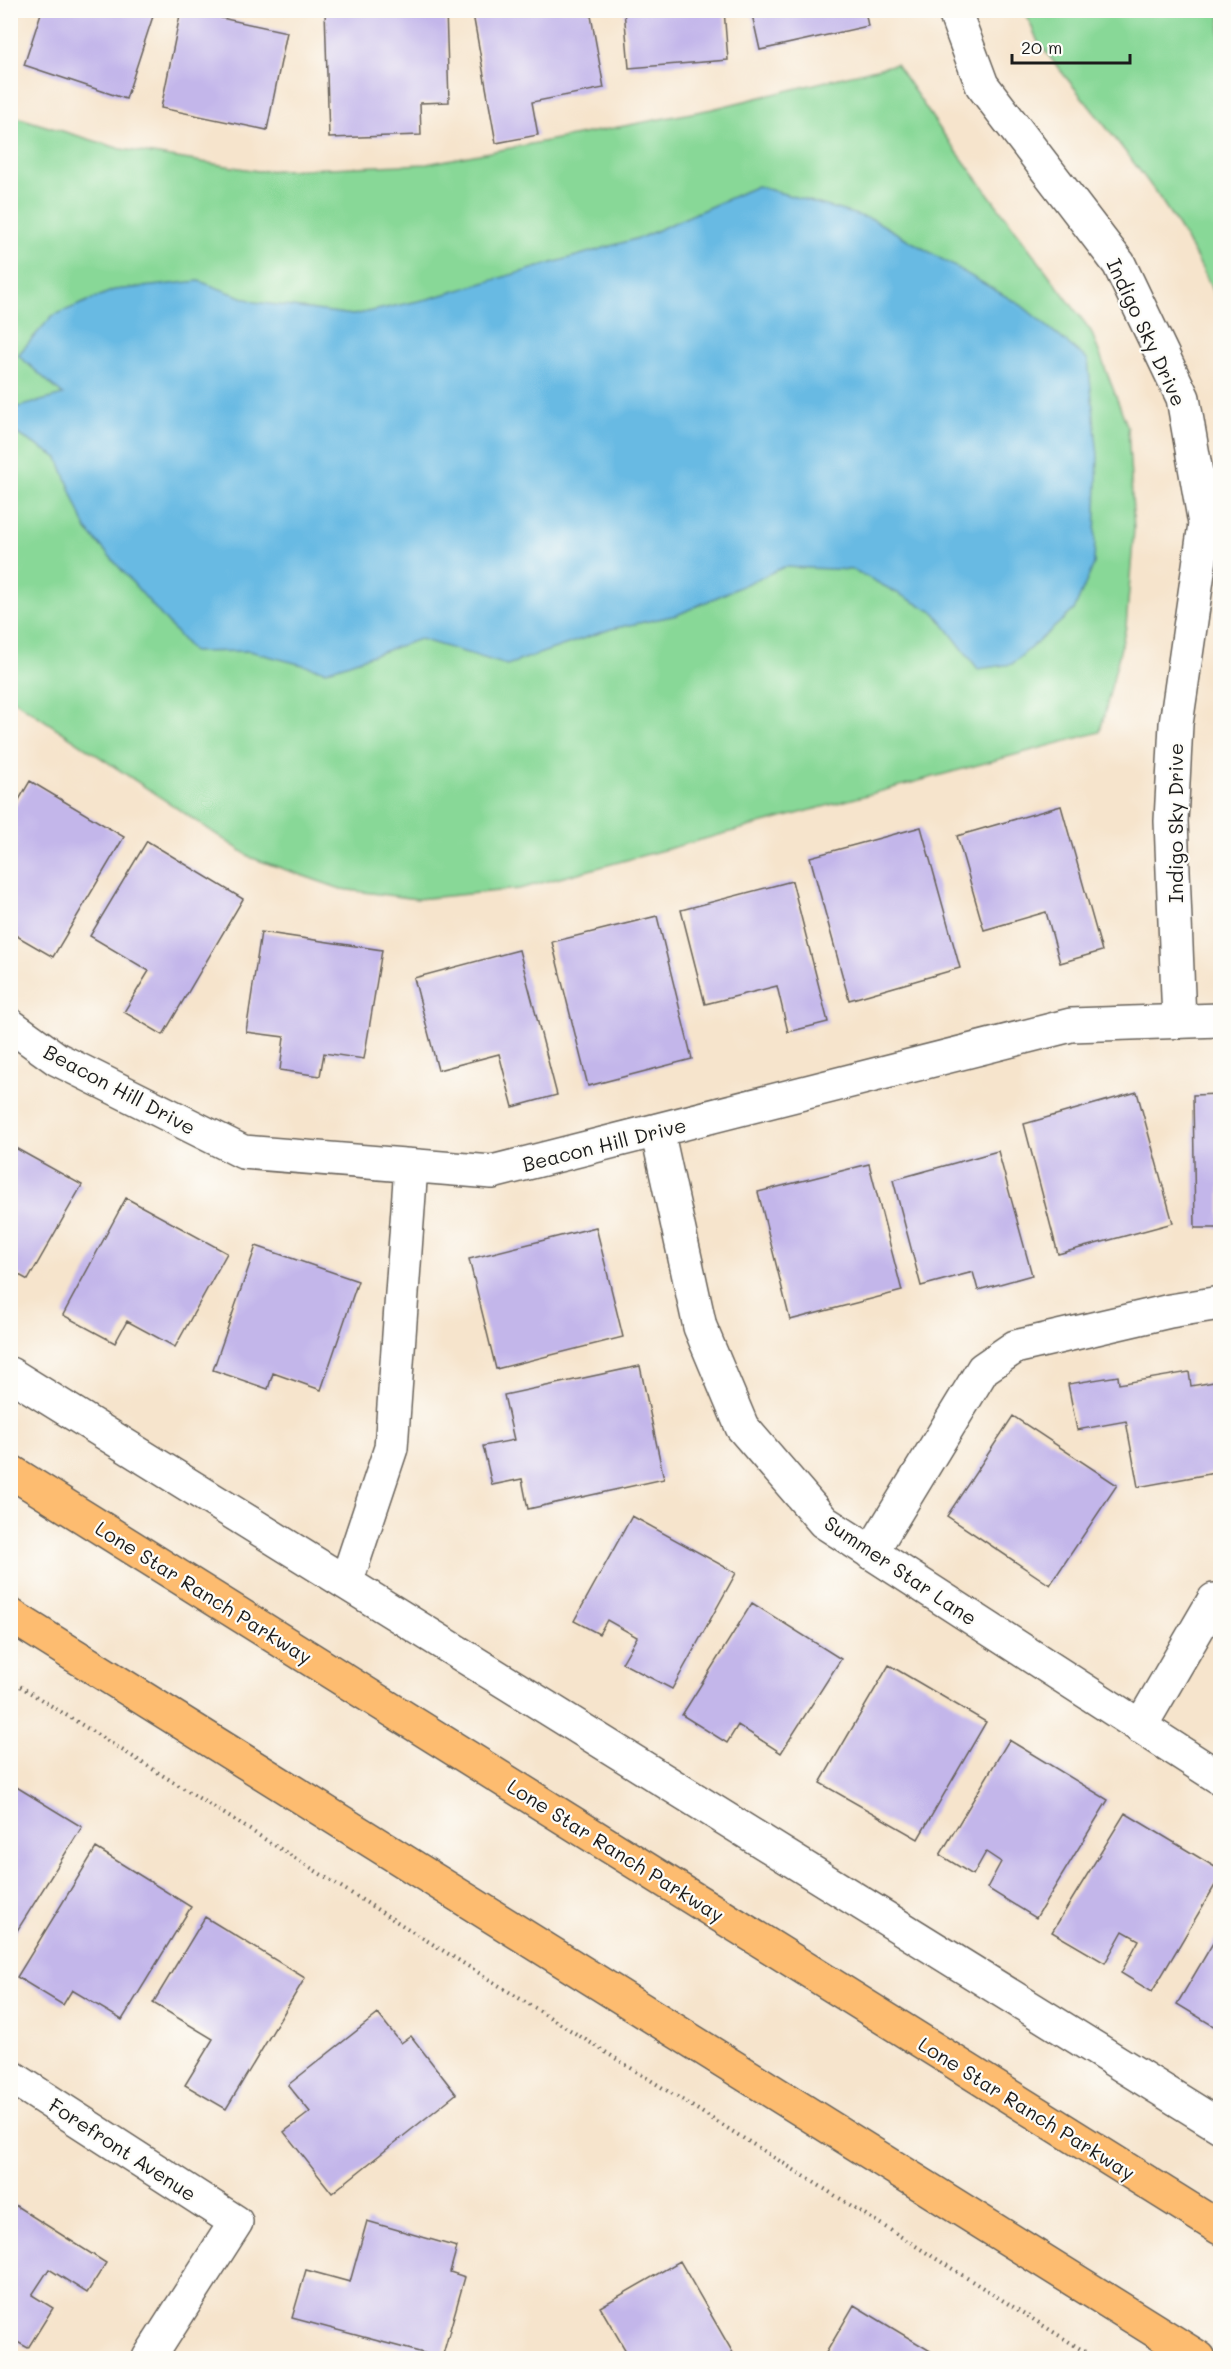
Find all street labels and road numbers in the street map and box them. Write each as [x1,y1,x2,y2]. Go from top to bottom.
street label: Indigo Sky Drive [1101,254,1193,410]
street label: Indigo Sky Drive [1162,743,1188,903]
street label: Beacon Hill Drive [40,1038,200,1140]
street label: Beacon Hill Drive [519,1111,689,1177]
street label: Summer Star Lane [820,1509,982,1631]
street label: Lone Star Ranch Parkway [91,1515,317,1669]
street label: Lone Star Ranch Parkway [503,1773,729,1927]
street label: Lone Star Ranch Parkway [914,2031,1140,2185]
street label: Forefront Avenue [44,2092,202,2206]

